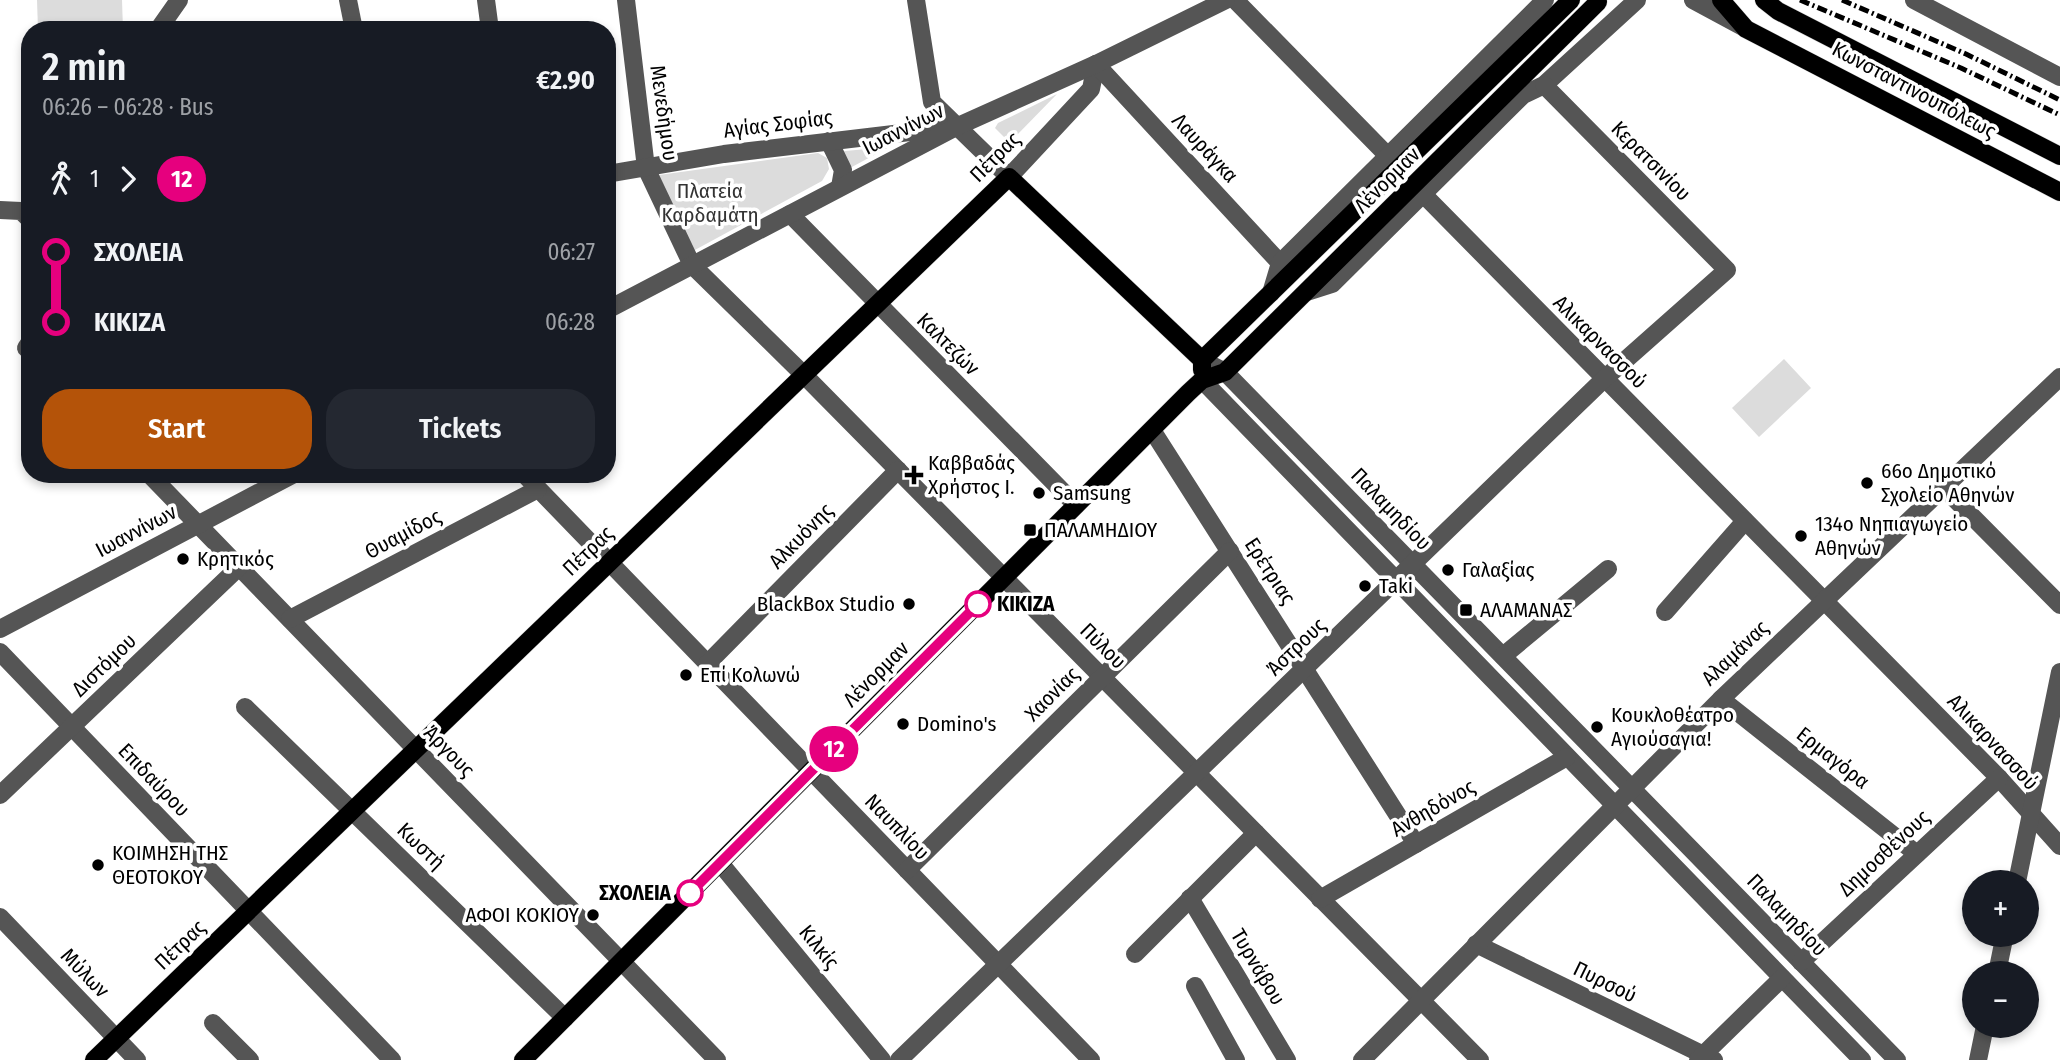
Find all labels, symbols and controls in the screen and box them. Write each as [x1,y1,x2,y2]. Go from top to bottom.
street label: Κωνσταντινουπόλεως [1828,36,2001,144]
text: 2 min [42,44,126,90]
street label: Μενεδήμου [644,64,684,162]
text: €2.90 [536,65,595,96]
text: 06:26 – 06:28 · Bus [42,93,214,121]
street label: Ιωαννίνων [858,97,948,161]
street label: Αγίας Σοφίας [722,104,834,144]
street label: Λαυράγκα [1166,108,1244,188]
street label: Κερατσινίου [1606,116,1696,206]
street label: Πέτρας [964,126,1026,188]
street label: Λένορμαν [1349,142,1425,218]
icon: walk [42,160,80,198]
icon: forward [109,160,147,198]
text: 1 [90,165,99,193]
text: 12 [171,165,192,193]
park label: Πλατεία Καρδαμάτη [661,178,759,228]
text: ΣΧΟΛΕΙΑ [94,237,183,268]
text: 06:27 [547,238,595,266]
street label: Αλικαρνασσού [1548,290,1652,394]
text: ΚΙΚΙΖΑ [94,307,165,338]
street label: Καλτεζών [911,307,985,381]
text: 06:28 [545,308,595,336]
button: Start [42,389,312,469]
button: Tickets [326,389,595,469]
place label: Καββαδάς Χρήστος Ι. [928,450,1015,500]
place label: 66ο Δημοτικό Σχολείο Αθηνών [1881,458,2014,508]
street label: Παλαμηδίου [1345,462,1437,556]
marker: Καββαδάς Χρήστος Ι. [906,467,922,483]
marker: 66ο Δημοτικό Σχολείο Αθηνών [1859,475,1875,491]
place label: Samsung [1053,480,1131,506]
marker: Samsung [1031,485,1047,501]
street label: Αλκυόνης [763,498,839,574]
street label: Ιωαννίνων [91,499,181,563]
street label: Θυαμίδος [360,503,446,565]
place label: 134ο Νηπιαγωγείο Αθηνών [1815,511,1968,561]
place label: ΠΑΛΑΜΗΔΙΟΥ [1044,517,1158,543]
street label: Πέτρας [557,520,619,581]
marker: ΠΑΛΑΜΗΔΙΟΥ [1022,522,1038,538]
marker: 134ο Νηπιαγωγείο Αθηνών [1793,528,1809,544]
street label: Ερέτριας [1239,533,1301,609]
place label: Κρητικός [197,546,274,572]
marker: Κρητικός [175,551,191,567]
place label: Γαλαξίας [1462,557,1534,583]
marker: Γαλαξίας [1440,562,1456,578]
place label: Taki [1379,573,1413,599]
marker: Taki [1357,578,1373,594]
place label: BlackBox Studio [757,591,895,617]
marker: ΚΙΚΙΖΑ [965,591,991,617]
place label: ΚΙΚΙΖΑ [997,591,1055,617]
marker: BlackBox Studio [901,596,917,612]
place label: ΑΛΑΜΑΝΑΣ [1480,597,1572,623]
marker: ΑΛΑΜΑΝΑΣ [1458,602,1474,618]
street label: Άστρους [1261,612,1331,682]
street label: Αλαμάνας [1696,615,1774,691]
street label: Πύλου [1075,618,1131,674]
street label: Διστόμου [66,628,142,702]
street label: Λένορμαν [838,636,914,712]
street label: Χαονίας [1019,661,1085,727]
place label: Επί Κολωνώ [700,662,800,688]
marker: Επί Κολωνώ [678,667,694,683]
street label: Αλικαρνασσού [1942,689,2044,795]
place label: Κουκλοθέατρο Αγιούσαγια! [1611,702,1734,752]
place label: Domino's [917,711,997,737]
marker: Domino's [895,716,911,732]
street label: Άργους [418,719,480,783]
marker: Κουκλοθέατρο Αγιούσαγια! [1589,719,1605,735]
street label: Ερμαγόρα [1791,721,1875,795]
line badge: 12 [802,726,866,772]
text: 12 [823,735,845,763]
street label: Επιδαύρου [113,738,195,822]
street label: Ανθηδόνος [1386,773,1480,843]
street label: Ναυπλίου [859,789,935,865]
street label: Δημοσθένους [1833,804,1935,902]
street label: Κωστή [392,817,450,875]
place label: ΚΟΙΜΗΣΗ ΤΗΣ ΘΕΟΤΟΚΟΥ [112,840,228,890]
marker: ΚΟΙΜΗΣΗ ΤΗΣ ΘΕΟΤΟΚΟΥ [90,857,106,873]
street label: Παλαμηδίου [1741,868,1833,962]
map controls [1962,870,2039,1038]
button: + [1962,870,2039,947]
place label: ΣΧΟΛΕΙΑ [599,880,672,906]
marker: ΣΧΟΛΕΙΑ [677,880,703,906]
place label: ΑΦΟΙ ΚΟΚΙΟΥ [466,902,580,928]
marker: ΑΦΟΙ ΚΟΚΙΟΥ [585,907,601,923]
street label: Πέτρας [149,914,211,975]
street label: Κιλκίς [793,920,845,975]
street label: Τυρνάβου [1225,924,1291,1010]
street label: Μύλων [55,943,115,1003]
street label: Πυρσού [1569,956,1641,1008]
button: − [1962,961,2039,1038]

